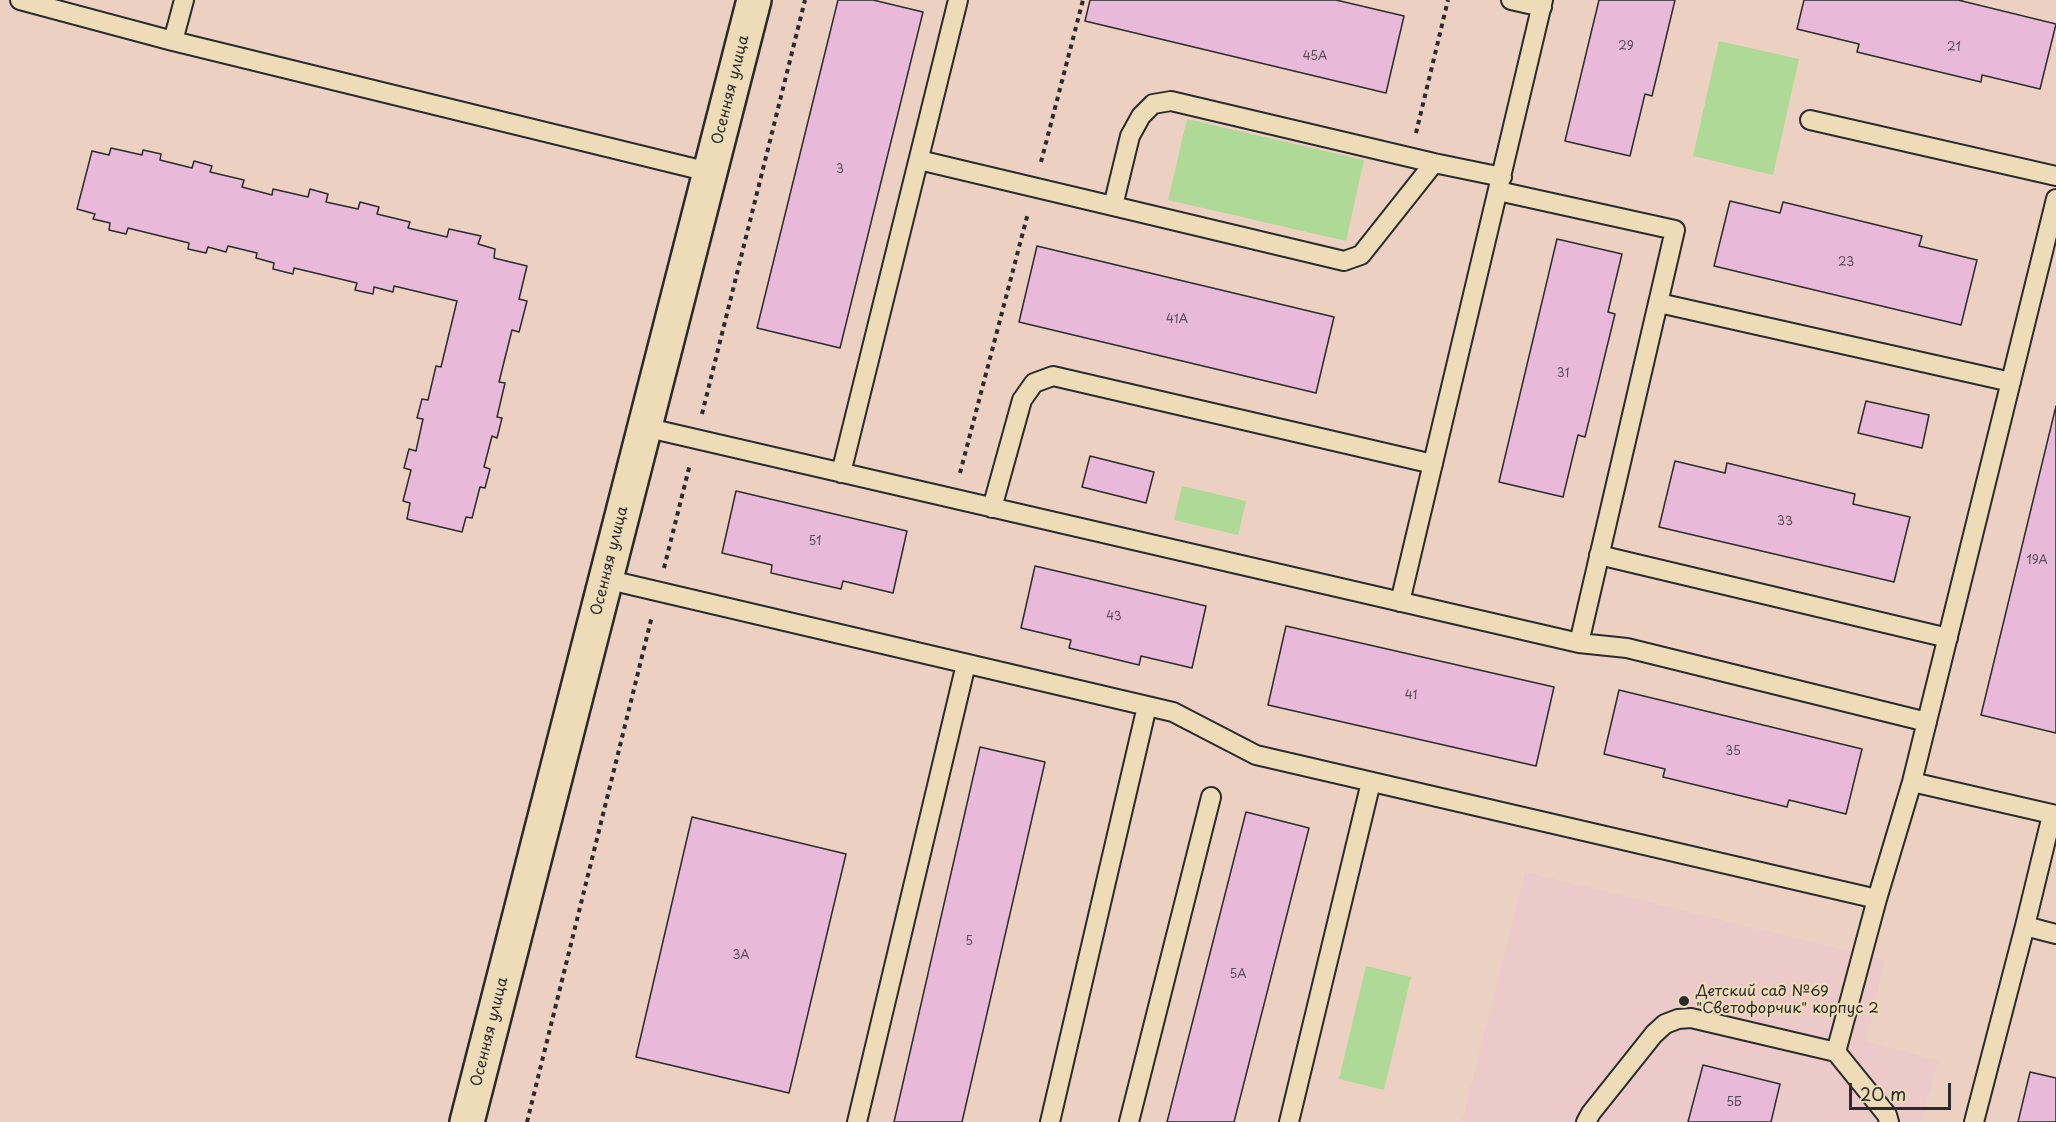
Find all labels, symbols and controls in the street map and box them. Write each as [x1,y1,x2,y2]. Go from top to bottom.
street label: Осенняя улица [709,34,753,146]
house number: 29 [1618,40,1634,54]
house number: 21 [1947,41,1961,55]
house number: 45А [1303,50,1327,64]
house number: 3 [836,163,844,177]
house number: 23 [1838,256,1854,270]
house number: 41А [1166,313,1188,327]
house number: 31 [1557,367,1569,381]
street label: Осенняя улица [588,505,632,617]
house number: 33 [1777,515,1793,529]
house number: 51 [809,535,821,549]
house number: 19А [2026,554,2048,568]
house number: 43 [1106,610,1122,624]
house number: 41 [1405,689,1417,703]
house number: 35 [1725,745,1741,759]
house number: 5 [965,935,973,949]
house number: 3А [732,949,750,963]
house number: 5А [1230,968,1246,982]
street label: Осенняя улица [468,976,512,1088]
place label: Детский сад №69 "Светофорчик" корпус 2 [1696,983,1879,1018]
marker: Детский сад №69 "Светофорчик" корпус 2 [1677,994,1691,1008]
scale bar [1852,1071,1954,1109]
text: 20 m [1860,1080,1906,1107]
house number: 5Б [1726,1096,1742,1110]

